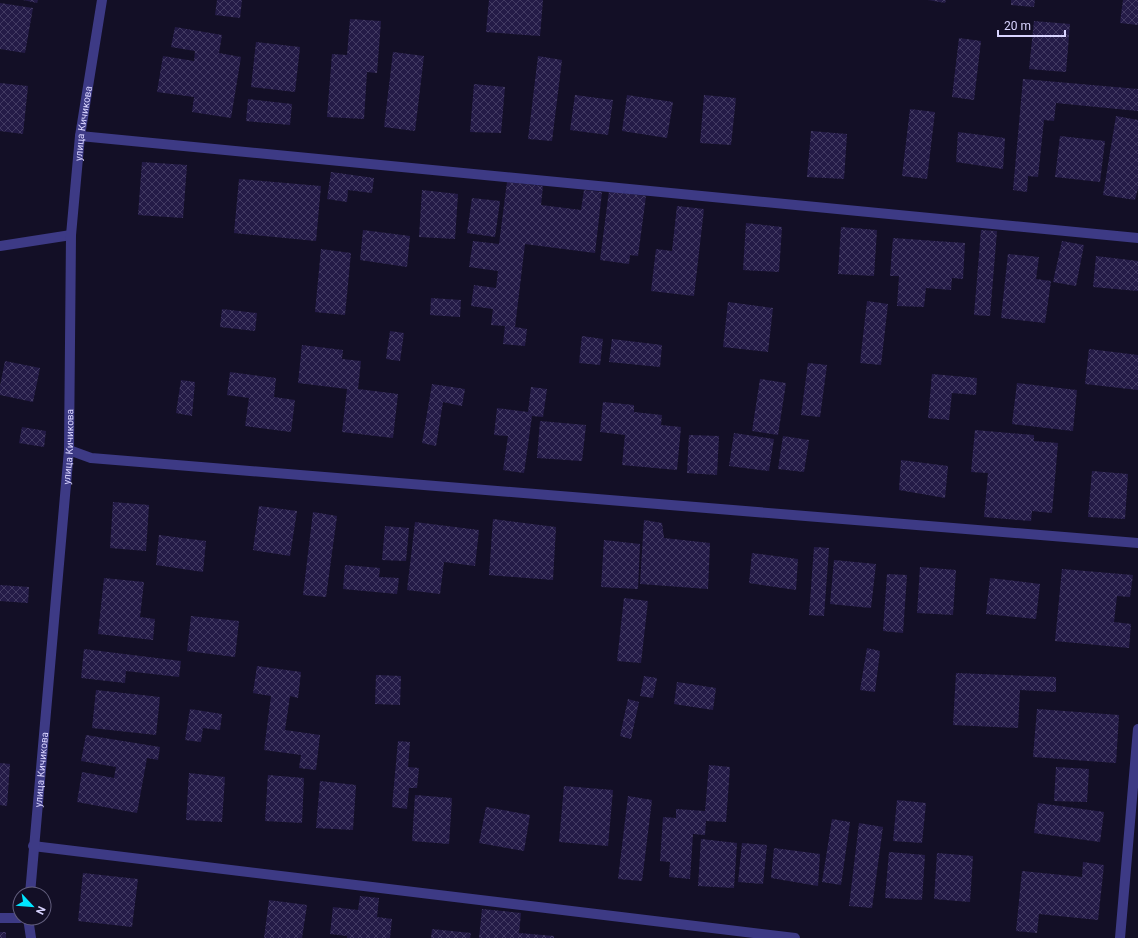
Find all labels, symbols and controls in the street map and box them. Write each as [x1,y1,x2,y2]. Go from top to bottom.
scale bar [998,12,1065,38]
text: 20 m [1004,19,1031,33]
street label: улица Кичикова [72,85,94,161]
street label: улица Кичикова [61,409,75,485]
street label: улица Кичикова [32,731,50,808]
north arrow [12,886,52,926]
text: N [33,904,48,917]

